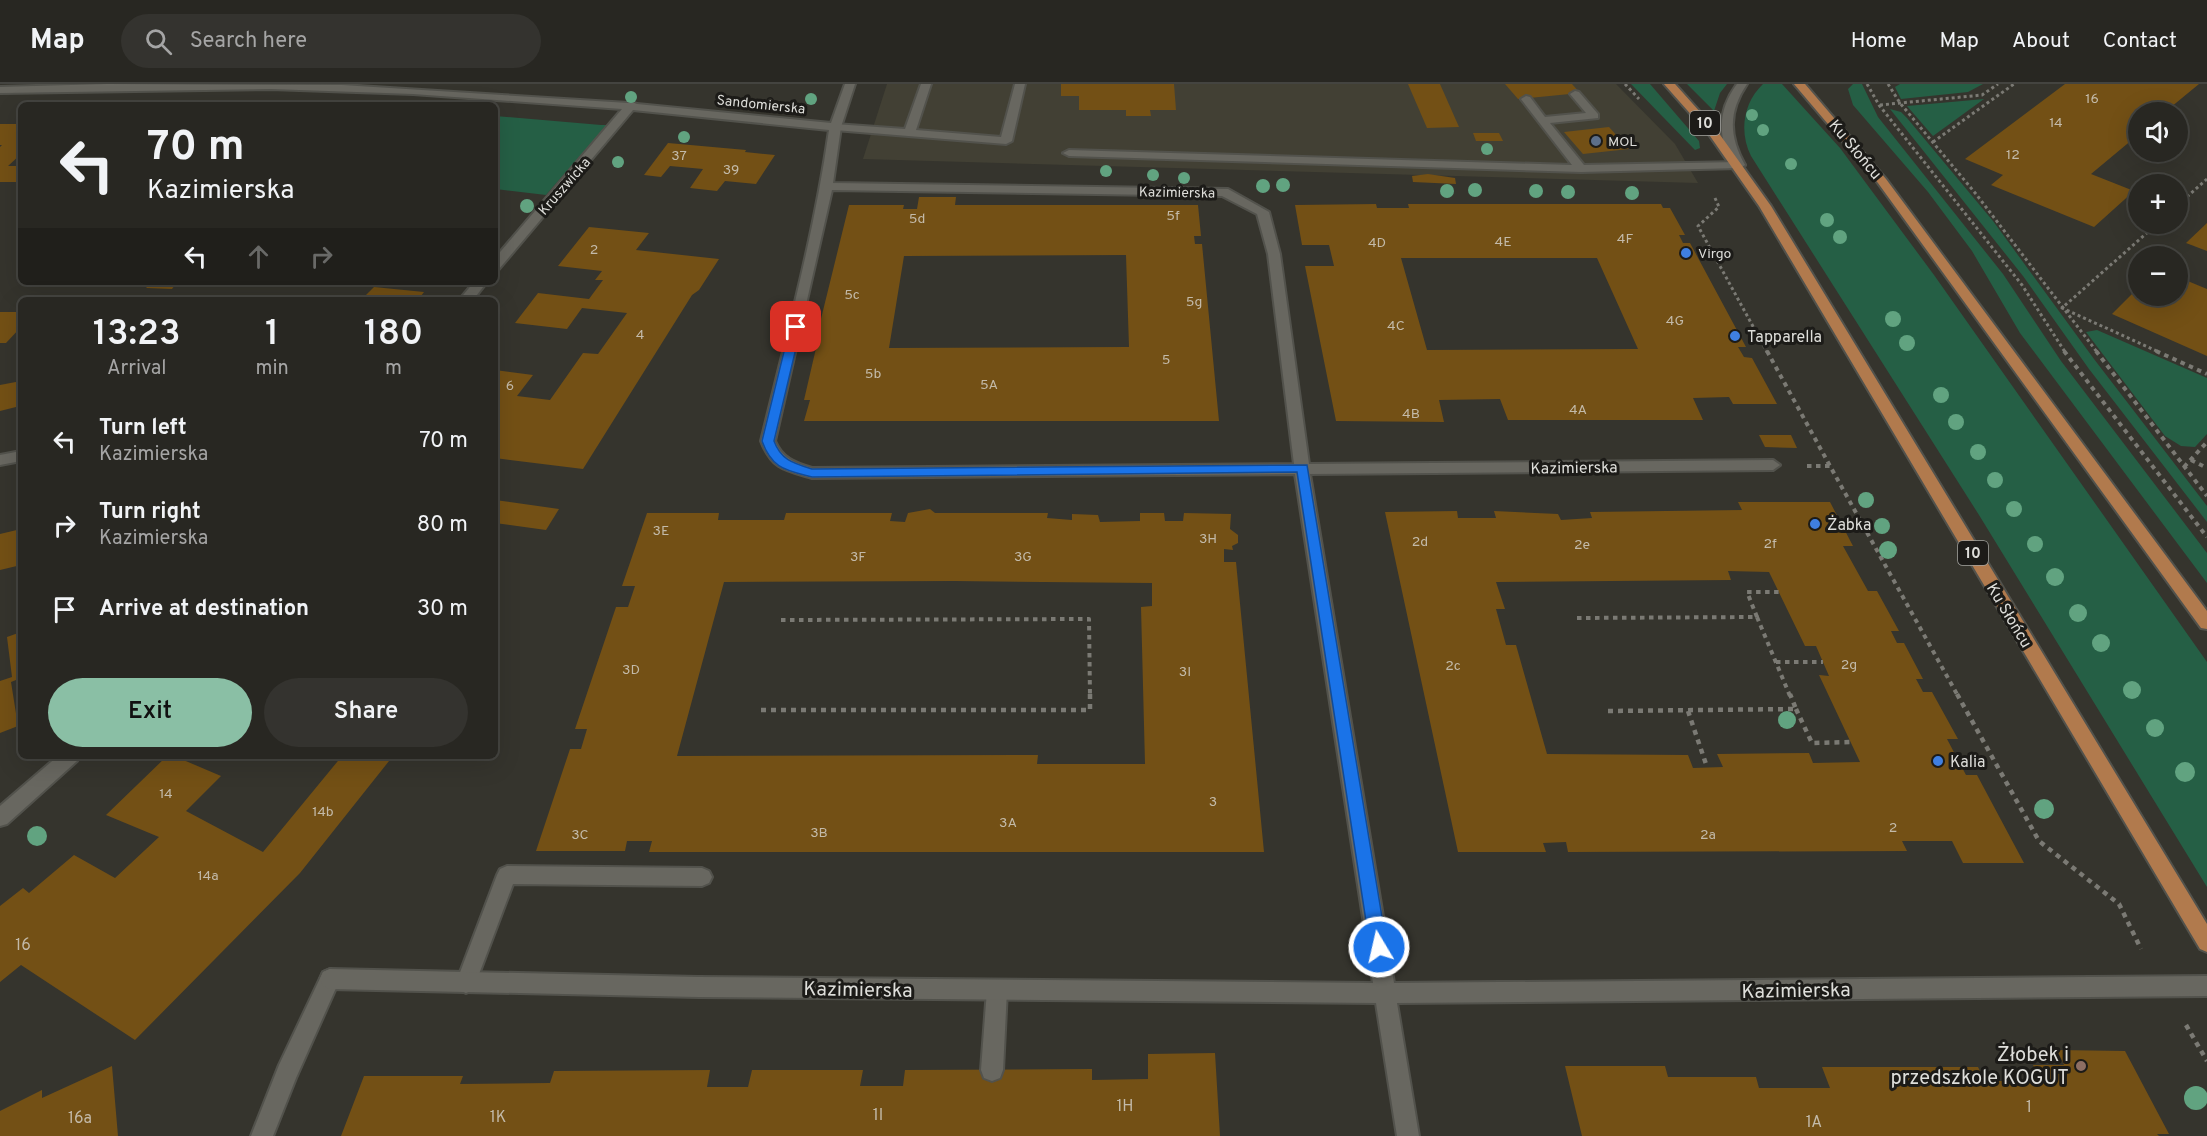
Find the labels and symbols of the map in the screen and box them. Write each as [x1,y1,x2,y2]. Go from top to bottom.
house number: 16 [2085,91,2099,108]
street label: Sandomierska [716,92,806,119]
road number: 10 [1690,111,1720,135]
house number: 14 [2049,115,2063,132]
street label: Ku Słońcu [1824,116,1885,184]
marker: MOL [1589,134,1603,148]
place label: MOL [1608,134,1637,151]
house number: 12 [2006,147,2020,164]
house number: 37 [671,148,687,165]
street label: Kruszwicka [535,155,595,219]
house number: 39 [723,162,739,179]
street label: Kazimierska [1139,184,1215,203]
house number: 5f [1166,208,1180,225]
house number: 5d [909,211,925,228]
house number: 4F [1617,231,1633,248]
house number: 4E [1494,234,1512,251]
house number: 4D [1368,235,1386,252]
house number: 2 [590,242,598,259]
marker: Virgo [1679,246,1693,260]
place label: Virgo [1698,246,1732,263]
house number: 5c [844,287,860,304]
house number: 5g [1186,294,1202,311]
pin [770,301,821,352]
house number: 4G [1666,313,1684,330]
house number: 4C [1387,318,1405,335]
house number: 4 [636,327,644,344]
place label: Tapparella [1747,328,1822,348]
marker: Tapparella [1728,329,1742,343]
house number: 5 [1162,352,1170,369]
house number: 5b [865,366,881,383]
house number: 5A [980,377,998,394]
house number: 6 [506,378,514,395]
house number: 4A [1569,402,1587,419]
house number: 4B [1402,406,1420,423]
street label: Kazimierska [1530,458,1618,480]
place label: Żabka [1827,515,1871,536]
marker: Żabka [1808,517,1822,531]
house number: 3E [653,523,669,540]
house number: 3H [1199,531,1217,548]
house number: 2d [1412,534,1428,551]
house number: 2f [1763,536,1777,553]
house number: 2e [1574,537,1590,554]
road number: 10 [1958,541,1988,565]
house number: 3F [850,549,866,566]
house number: 3G [1014,549,1032,566]
street label: Ku Słońcu [1981,580,2035,652]
house number: 2g [1841,657,1857,674]
house number: 2c [1445,658,1461,675]
house number: 3D [622,662,640,679]
house number: 3I [1179,664,1191,681]
place label: Kalia [1950,753,1985,773]
marker: Kalia [1931,754,1945,768]
house number: 14 [159,786,173,803]
house number: 3 [1209,794,1217,811]
house number: 14b [312,804,334,821]
house number: 3A [999,815,1017,832]
house number: 2 [1889,820,1897,837]
house number: 3B [810,825,828,842]
house number: 3C [571,827,589,844]
house number: 2a [1700,827,1716,844]
house number: 14a [198,868,219,885]
position arrow [1347,915,1411,979]
house number: 16 [15,936,31,956]
street label: Kazimierska [803,977,913,1005]
street label: Kazimierska [1741,978,1851,1006]
place label: Żłobek i przedszkole KOGUT [1891,1042,2069,1092]
marker: Żłobek i przedszkole KOGUT [2074,1059,2088,1073]
house number: 1H [1116,1097,1134,1117]
house number: 1 [2026,1098,2032,1118]
house number: 1I [873,1106,883,1126]
house number: 1K [490,1108,506,1128]
house number: 16a [68,1109,92,1129]
house number: 1A [1806,1113,1822,1133]

